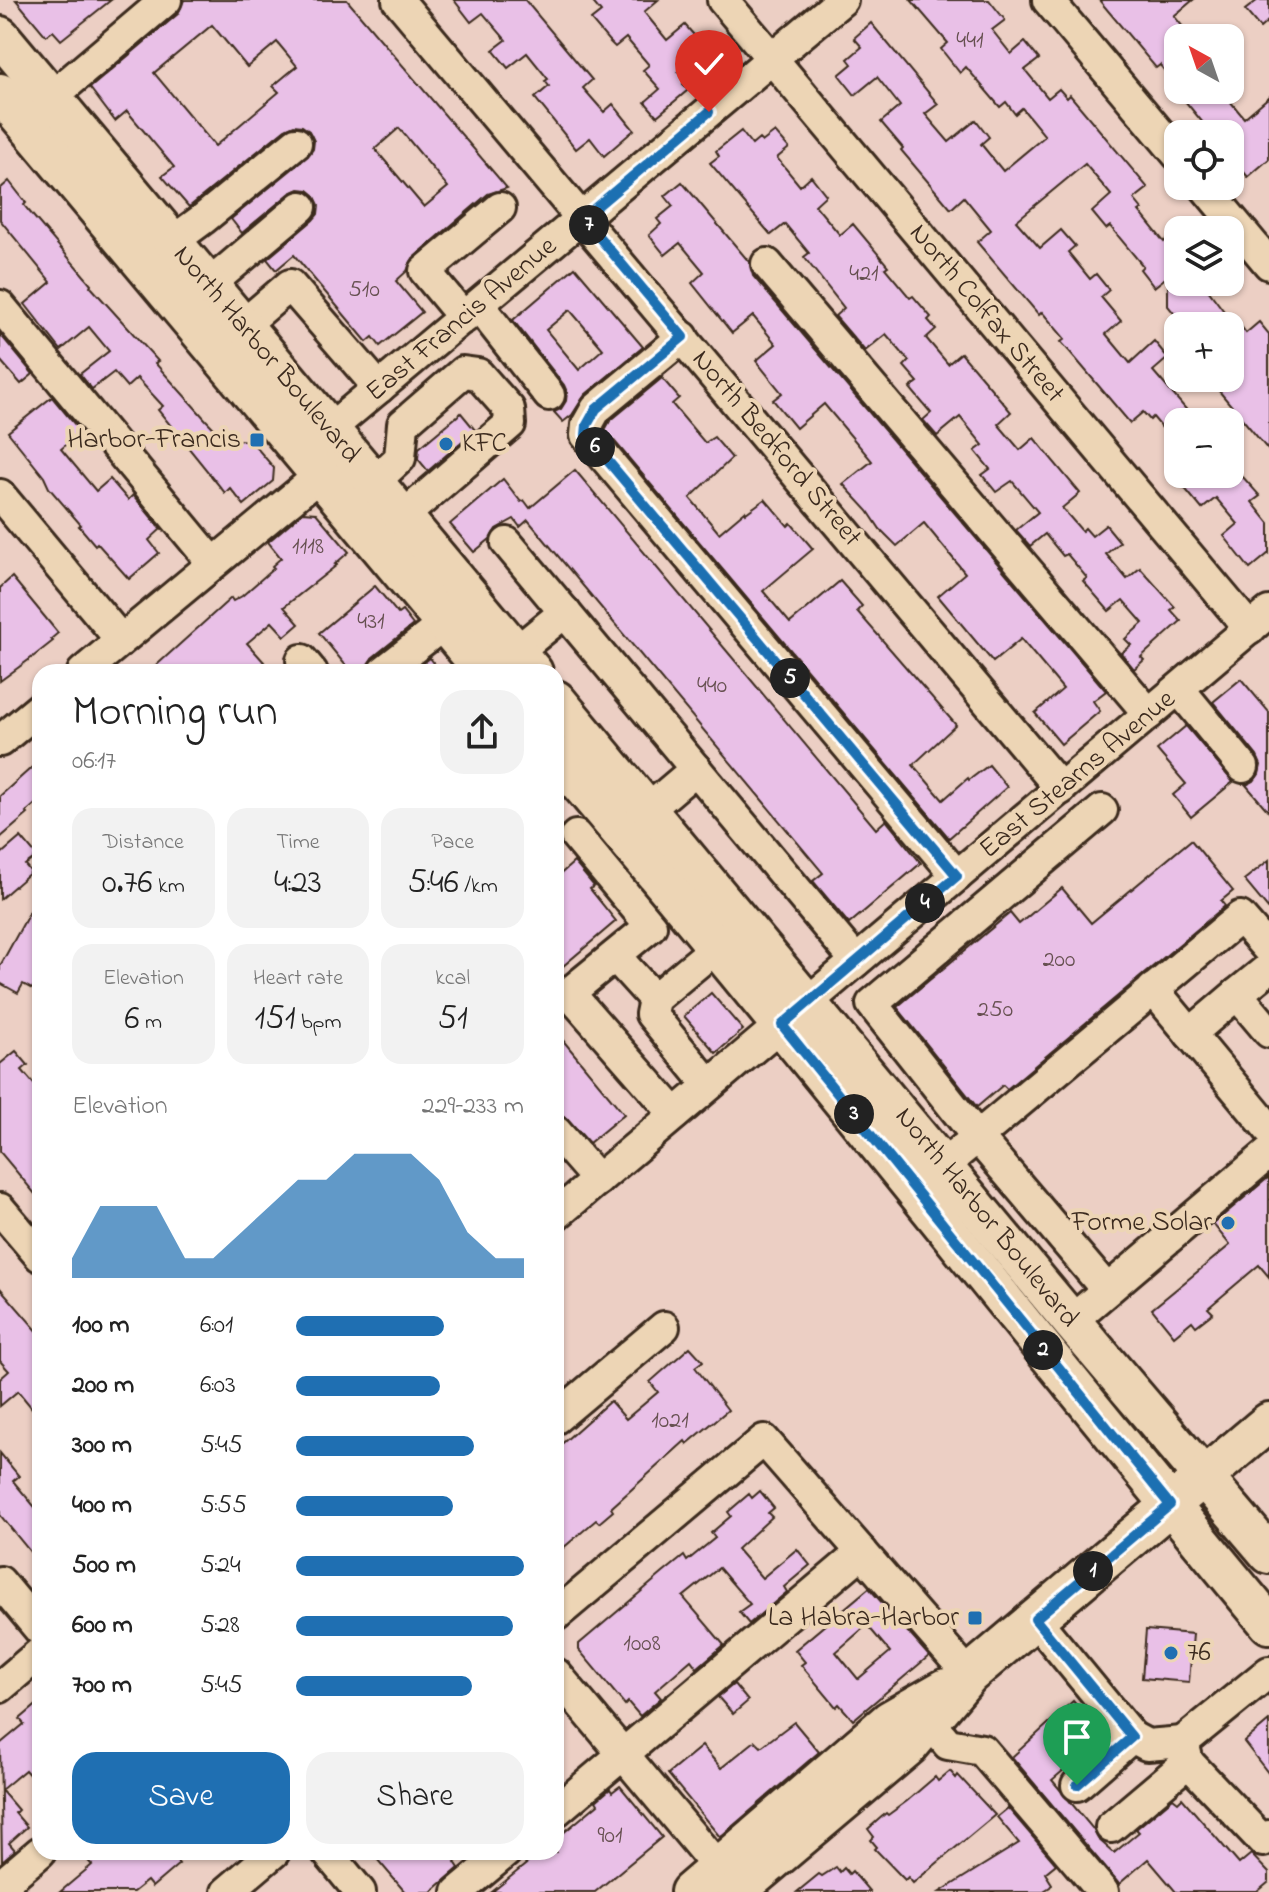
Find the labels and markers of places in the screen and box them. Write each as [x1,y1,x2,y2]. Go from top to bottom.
pin [675,30,743,112]
pin: 7 [569,205,609,245]
place label: Harbor-Francis [67,420,241,461]
place label: KFC [462,424,507,465]
pin: 6 [575,427,615,467]
marker: Harbor-Francis [248,431,266,449]
marker: KFC [437,435,455,453]
pin: 5 [770,658,810,698]
pin: 4 [905,883,945,923]
pin: 3 [834,1094,874,1134]
place label: Forme Solar [1071,1203,1212,1244]
marker: Forme Solar [1219,1214,1237,1232]
pin: 2 [1023,1330,1063,1370]
pin: 1 [1073,1551,1113,1591]
place label: La Habra-Harbor [768,1598,959,1639]
marker: La Habra-Harbor [966,1609,984,1627]
place label: 76 [1187,1633,1211,1674]
marker: 76 [1162,1644,1180,1662]
pin [1043,1703,1111,1785]

